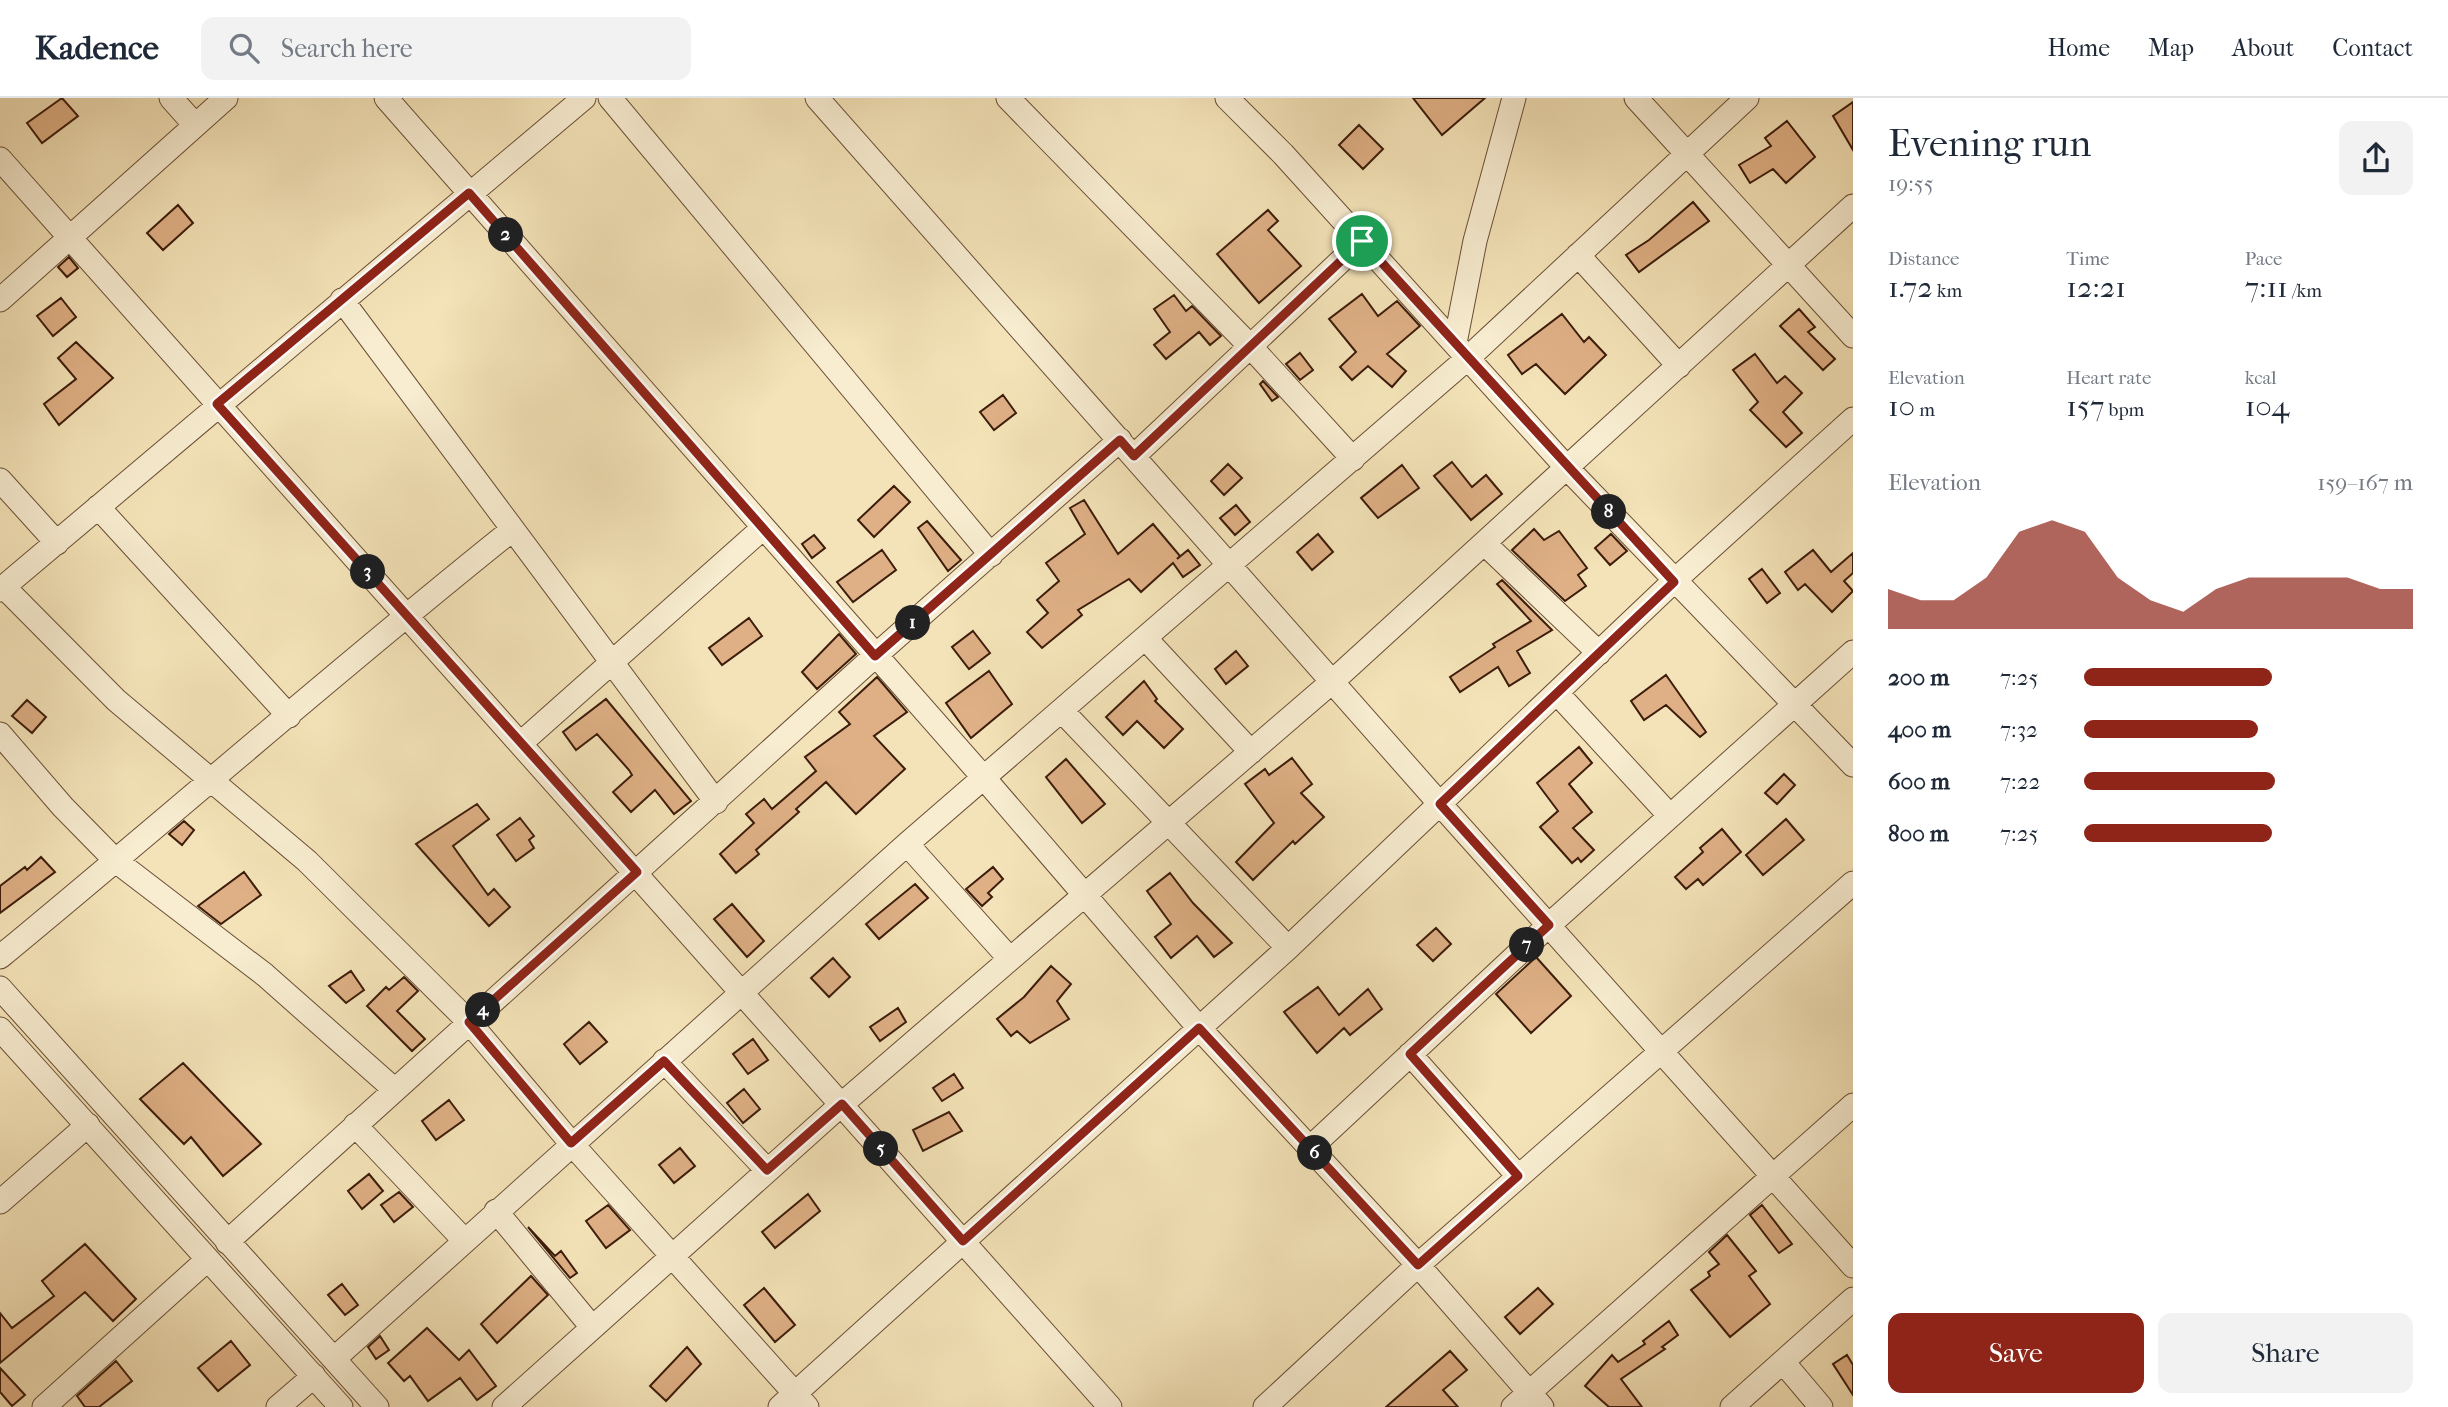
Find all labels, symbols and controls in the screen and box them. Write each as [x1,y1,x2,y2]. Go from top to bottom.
search box [201,17,691,80]
text: Kadence [35,29,159,68]
icon: search [225,29,263,67]
text: Search here [281,33,413,64]
text: Home [2048,34,2110,62]
text: Map [2148,34,2194,62]
text: About [2232,34,2294,62]
text: Contact [2332,34,2413,62]
text: Evening run [1888,121,2091,166]
button: share [2339,121,2413,195]
text: 19:55 [1888,170,1934,197]
pin [1332,211,1392,271]
pin: 2 [489,218,524,252]
icon: arrive [1343,222,1381,260]
text: 2 [501,223,510,245]
text: Distance [1888,248,1959,270]
text: Time [2066,248,2110,270]
text: Pace [2245,248,2283,270]
text: 1.72 [1888,270,1933,305]
text: 12:21 [2066,270,2126,305]
text: 7:11 [2245,270,2288,305]
text: km [1933,280,1962,302]
text: /km [2288,280,2322,302]
text: Elevation [1888,367,1965,389]
text: Heart rate [2066,367,2151,389]
text: kcal [2245,367,2277,389]
text: 10 [1888,389,1915,424]
text: 157 [2066,389,2104,424]
text: 104 [2245,389,2289,424]
text: m [1915,399,1935,421]
text: bpm [2104,399,2144,421]
text: Elevation [1888,469,1981,496]
text: 159–167 m [2317,469,2413,496]
pin: 8 [1592,494,1626,530]
text: 8 [1604,500,1613,522]
pin: 3 [350,554,386,589]
text: 3 [364,560,371,582]
pin: 1 [895,606,930,640]
text: 1 [909,611,916,633]
text: 200 m [1888,664,1949,691]
text: 7:25 [2000,664,2038,691]
text: 400 m [1888,716,1951,743]
text: 7:32 [2000,716,2038,743]
text: 600 m [1888,768,1950,795]
text: 7:22 [2000,768,2040,795]
text: 800 m [1888,820,1949,847]
text: 7:25 [2000,820,2038,847]
pin: 7 [1510,928,1544,962]
text: 7 [1522,933,1531,955]
pin: 4 [466,992,500,1028]
text: 4 [477,998,488,1020]
pin: 5 [864,1132,898,1166]
pin: 6 [1298,1136,1332,1170]
text: 5 [876,1137,885,1159]
text: 6 [1309,1141,1320,1163]
button: Save [1888,1313,2144,1393]
button: Share [2158,1313,2413,1393]

